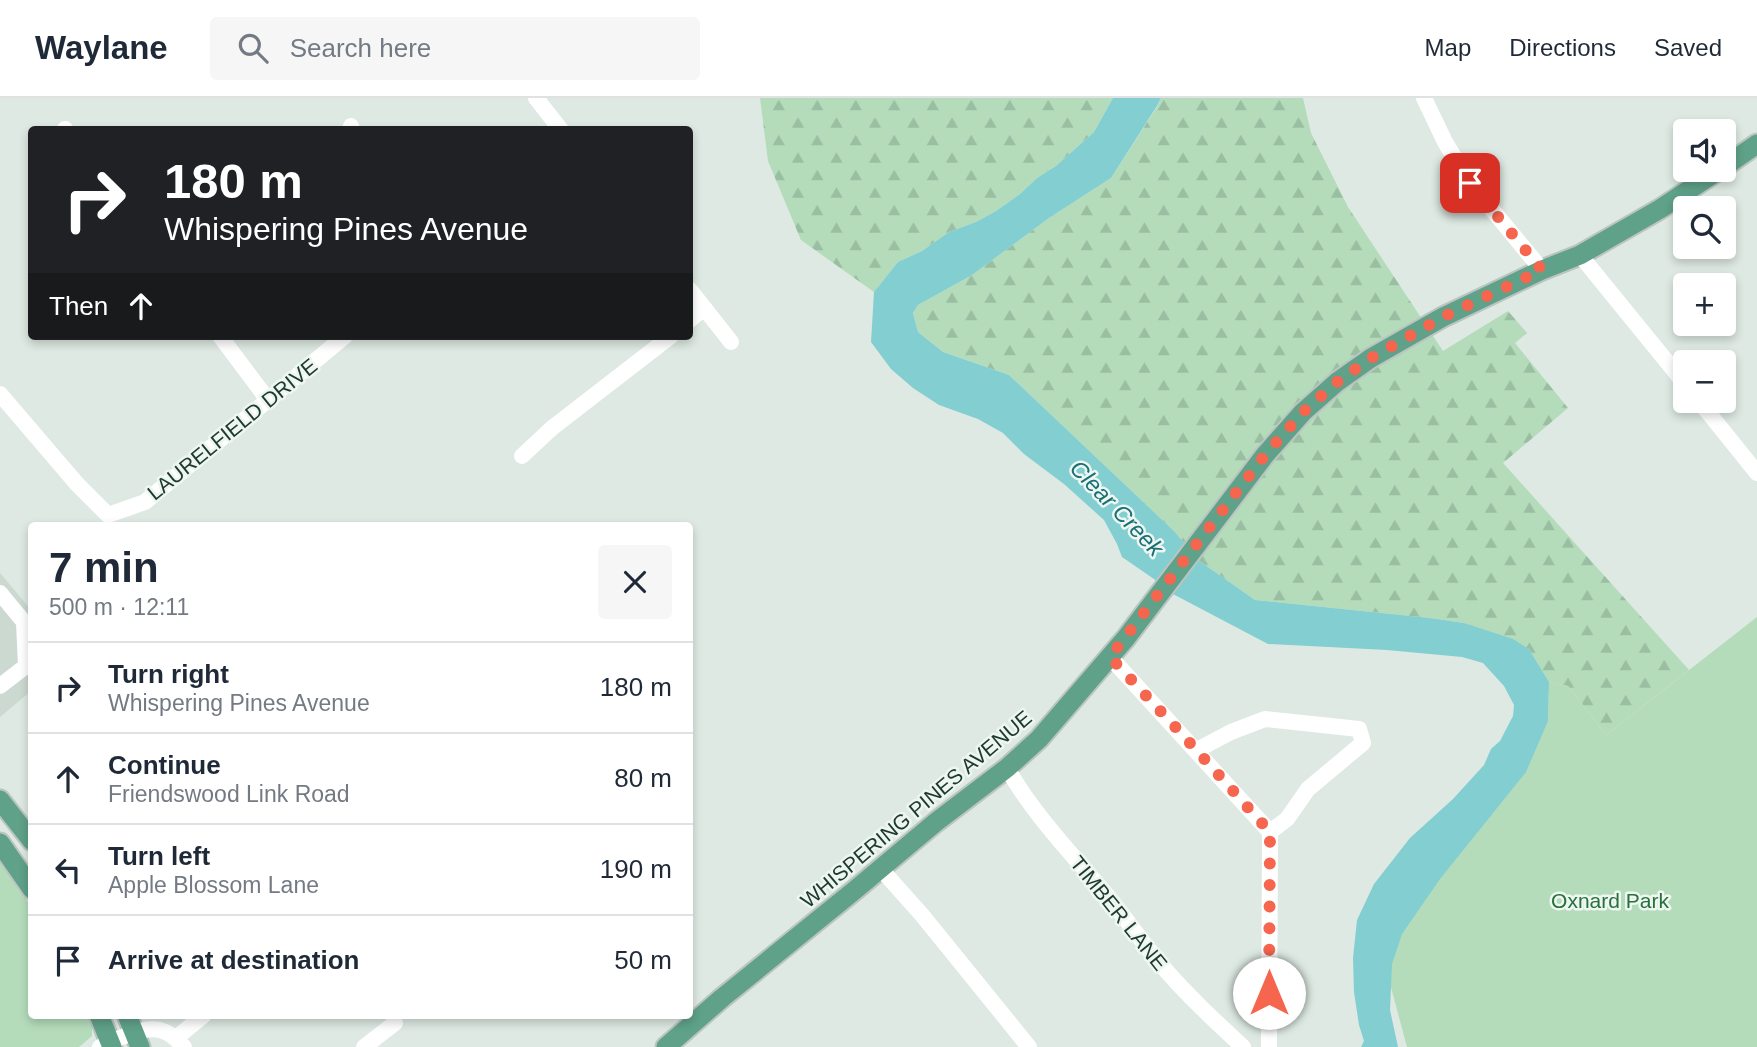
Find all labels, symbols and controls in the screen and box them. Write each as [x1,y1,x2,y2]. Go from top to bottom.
search box [210,17,700,80]
text: Waylane [35,29,168,66]
icon: search [234,29,272,67]
text: Search here [290,33,431,63]
text: Map [1425,34,1471,61]
text: Directions [1509,34,1616,61]
text: Saved [1654,34,1722,61]
map controls [1673,119,1736,413]
button: sound [1673,119,1736,182]
pin [1440,153,1500,213]
icon: right [49,154,140,245]
text: 180 m [164,154,303,208]
icon: arrive [1451,164,1489,202]
button: search [1673,196,1736,259]
text: Whispering Pines Avenue [164,211,528,247]
button: + [1673,273,1736,336]
icon: ahead [122,287,160,325]
text: Then [49,291,108,321]
button: − [1673,350,1736,413]
street label: LAURELFIELD DRIVE [143,354,321,504]
water label: Clear Creek [1065,455,1170,562]
text: 7 min [49,544,159,591]
button: close [598,545,672,619]
text: 500 m · 12:11 [49,594,189,620]
text: Turn right [108,659,229,689]
icon: right [49,669,87,707]
text: 180 m [600,672,672,702]
text: Whispering Pines Avenue [108,690,370,716]
street label: WHISPERING PINES AVENUE [796,706,1036,912]
text: Continue [108,750,221,780]
icon: ahead [49,760,87,798]
text: 80 m [614,763,672,793]
text: Friendswood Link Road [108,781,350,807]
text: Turn left [108,841,210,871]
icon: left [49,851,87,889]
street label: TIMBER LANE [1066,851,1172,975]
text: 190 m [600,854,672,884]
text: Apple Blossom Lane [108,872,319,898]
park label: Oxnard Park [1551,889,1669,912]
icon: arrive [49,942,87,980]
text: Arrive at destination [108,945,359,975]
text: 50 m [614,945,672,975]
position arrow [1232,956,1306,1030]

